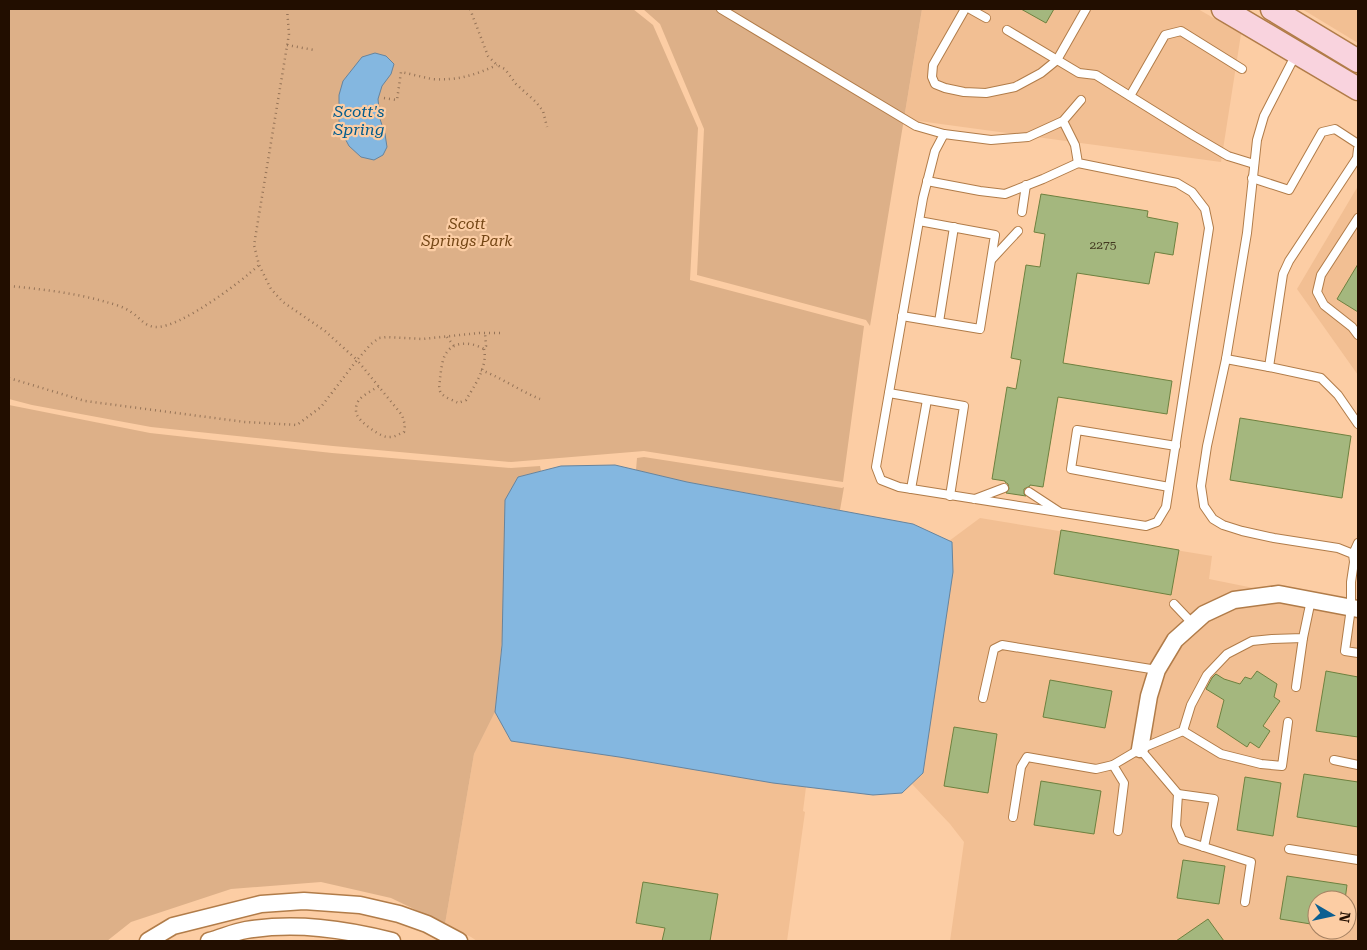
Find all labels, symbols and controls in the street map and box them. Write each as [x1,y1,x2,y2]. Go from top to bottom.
water label: Scott's Spring [333,102,384,139]
park label: Scott Springs Park [421,215,513,250]
house number: 2275 [1090,238,1117,252]
north arrow [1307,890,1357,940]
text: N [1336,910,1354,924]

